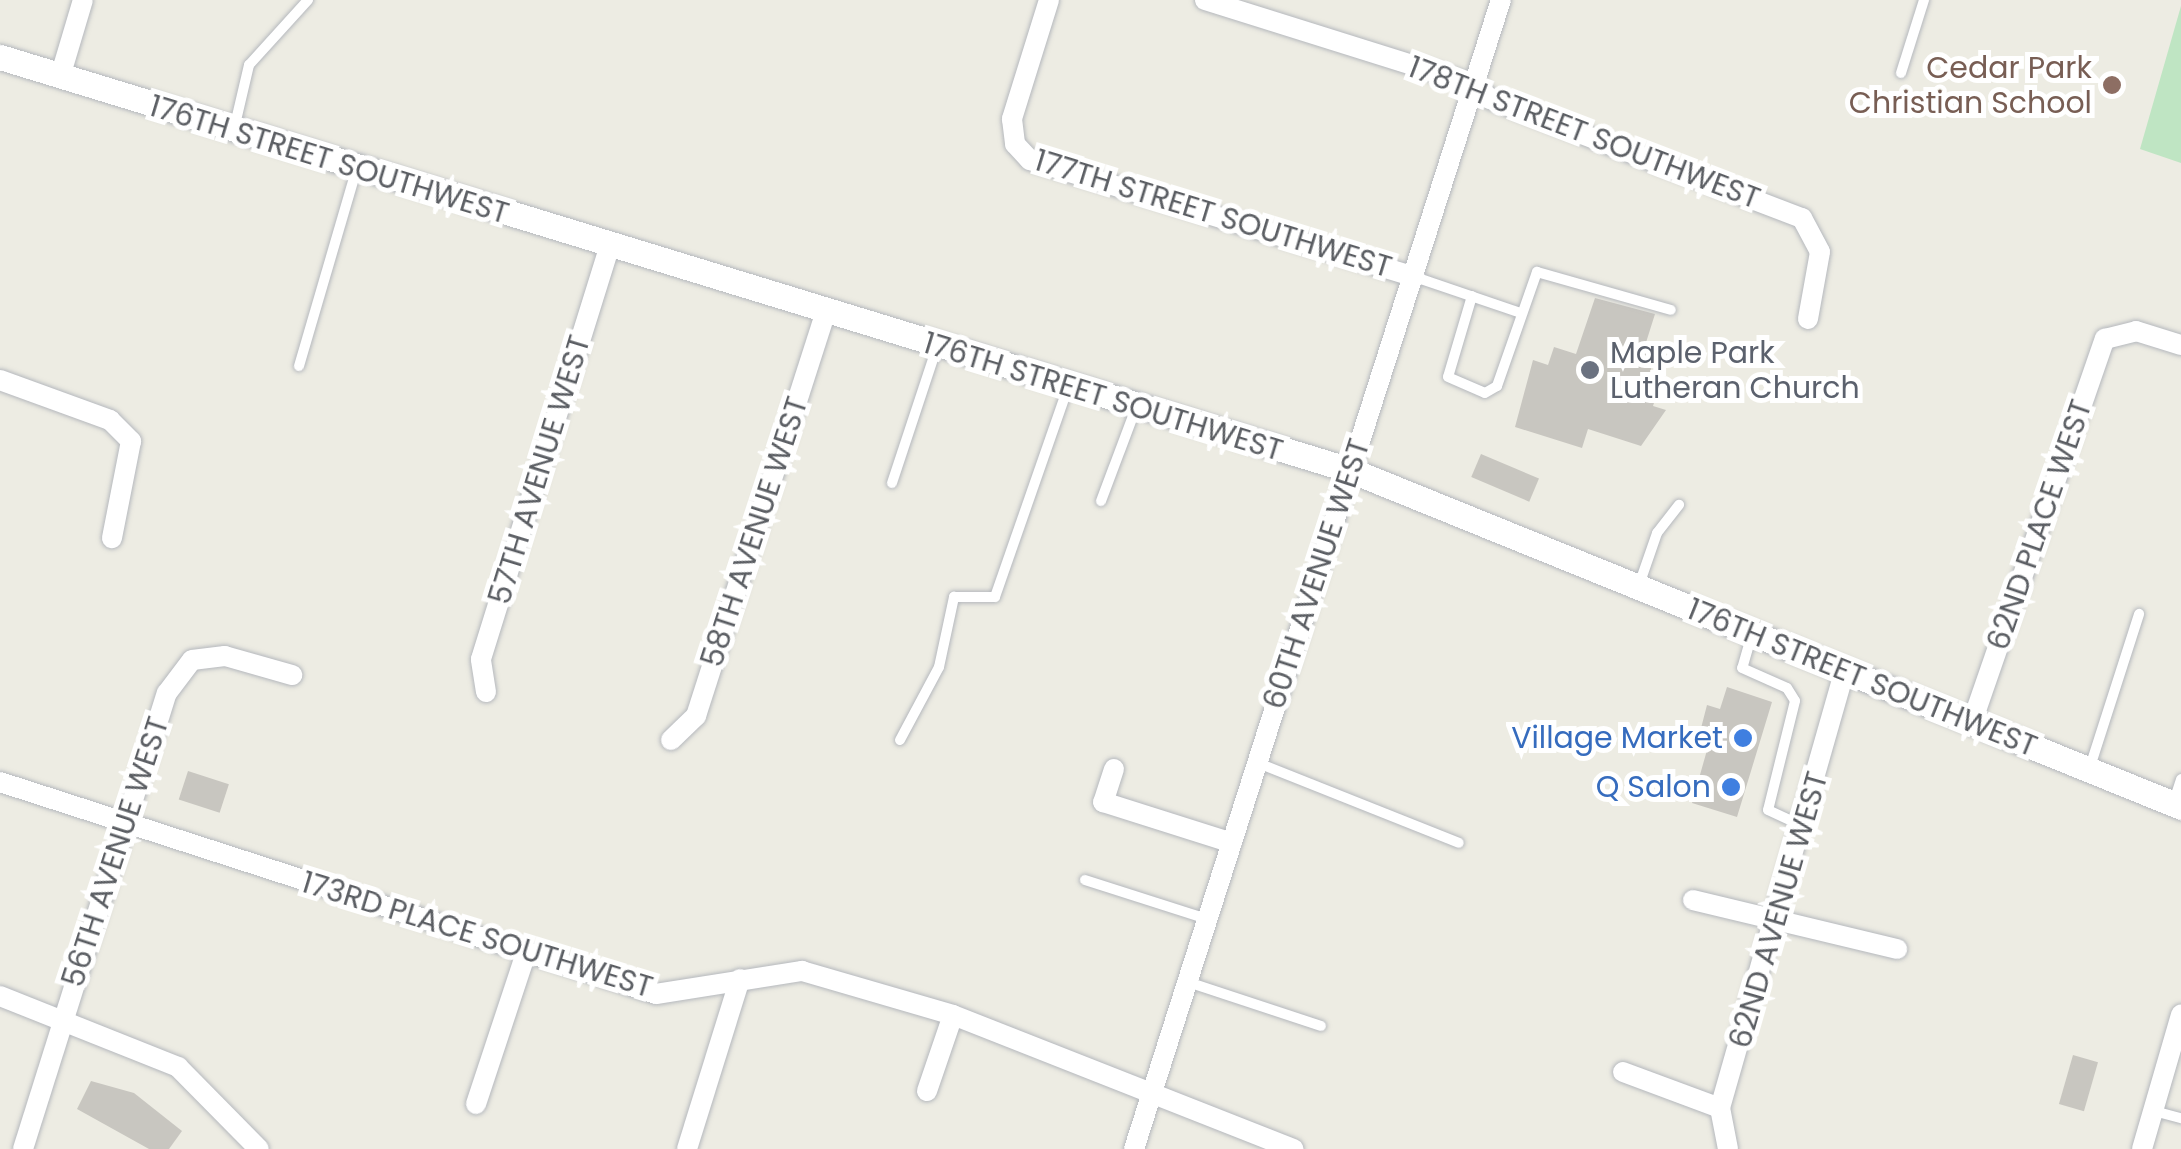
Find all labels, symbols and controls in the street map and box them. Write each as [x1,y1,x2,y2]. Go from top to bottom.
street label: 178TH STREET SOUTHWEST [1403,49,1765,217]
place label: Cedar Park Christian School [1849,50,2092,120]
marker: Cedar Park Christian School [2101,74,2123,96]
street label: 176TH STREET SOUTHWEST [145,88,513,232]
street label: 177TH STREET SOUTHWEST [1030,142,1396,286]
street label: 176TH STREET SOUTHWEST [919,325,1287,469]
street label: 57TH AVENUE WEST [482,331,598,609]
place label: Maple Park Lutheran Church [1610,335,1860,406]
marker: Maple Park Lutheran Church [1579,359,1601,381]
street label: 58TH AVENUE WEST [694,392,816,672]
street label: 62ND PLACE WEST [1980,395,2100,655]
street label: 60TH AVENUE WEST [1256,434,1378,714]
street label: 176TH STREET SOUTHWEST [1682,591,2042,765]
street label: 56TH AVENUE WEST [55,712,177,992]
place label: Village Market [1511,720,1723,756]
marker: Village Market [1732,727,1754,749]
street label: 62ND AVENUE WEST [1722,768,1836,1052]
place label: Q Salon [1596,769,1711,805]
marker: Q Salon [1720,776,1742,798]
street label: 173RD PLACE SOUTHWEST [297,864,657,1006]

